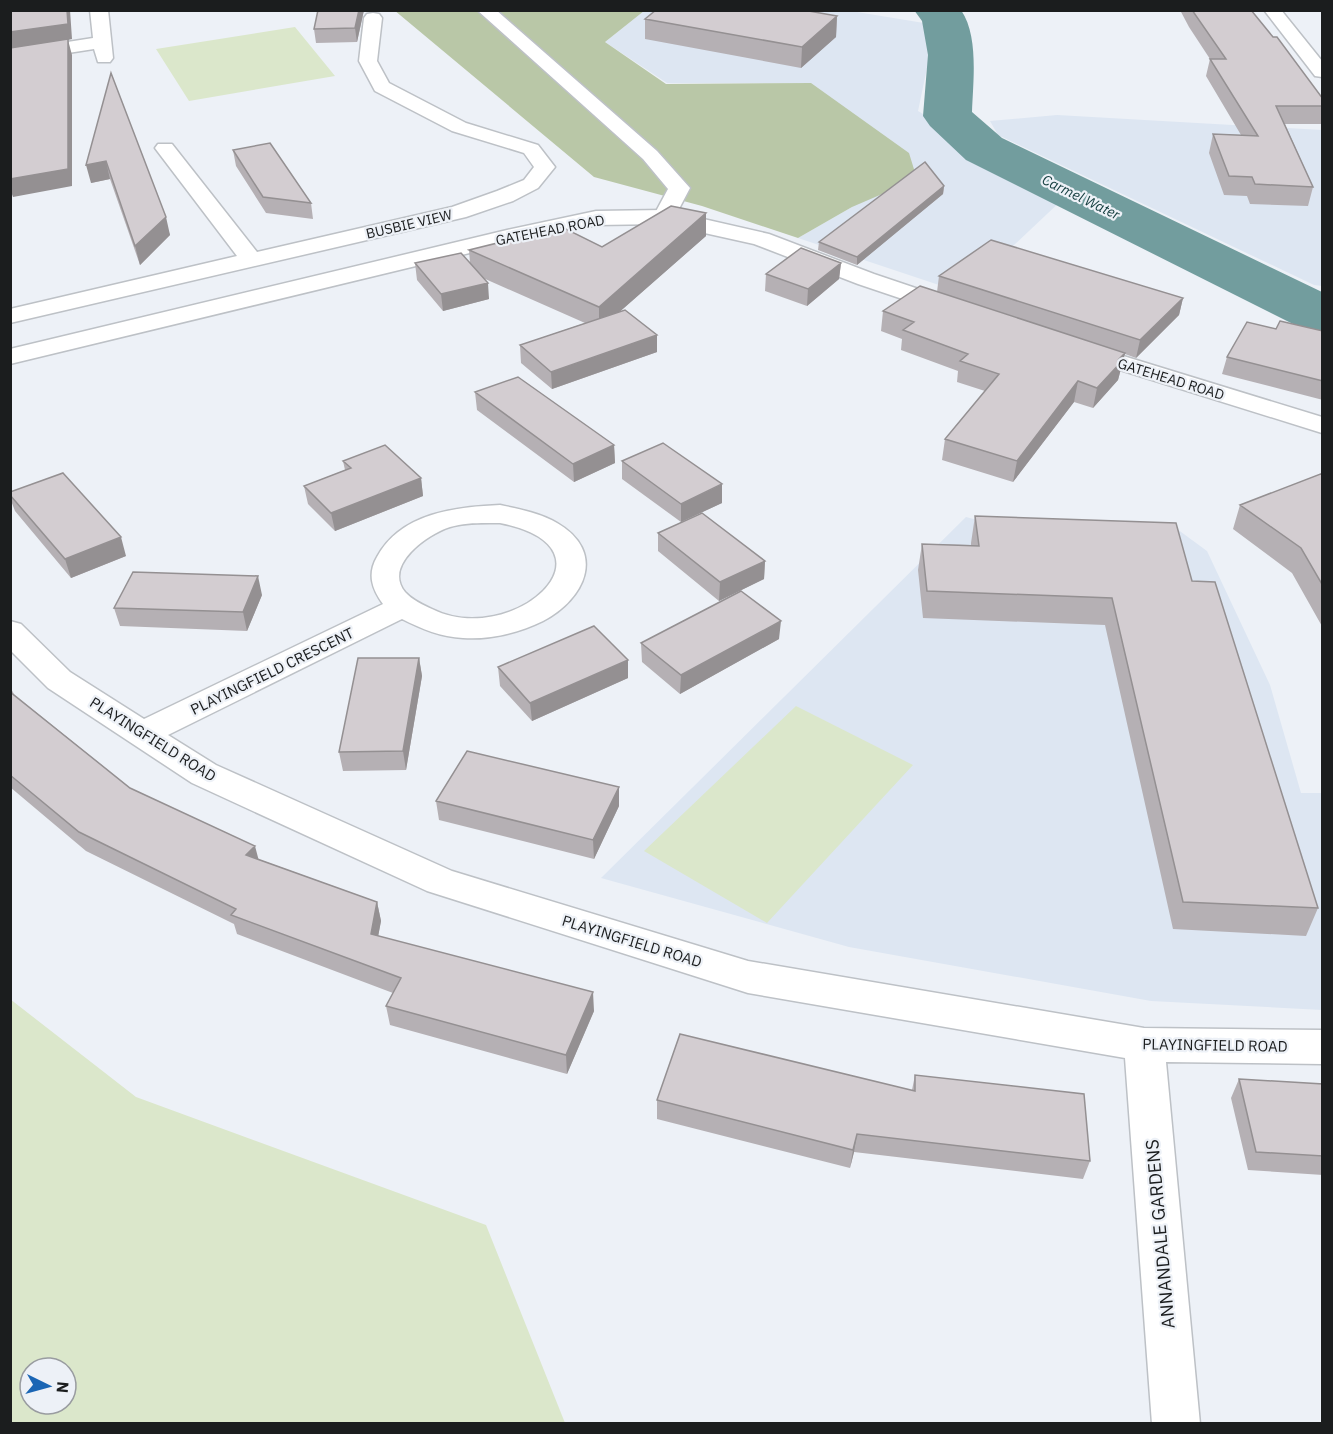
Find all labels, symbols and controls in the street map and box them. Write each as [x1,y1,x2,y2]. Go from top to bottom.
water label: Carmel Water [1039,170,1124,224]
street label: BUSBIE VIEW [364,205,454,243]
street label: GATEHEAD ROAD [494,211,606,249]
street label: GATEHEAD ROAD [1115,354,1227,404]
street label: PLAYINGFIELD CRESCENT [187,623,357,719]
street label: PLAYINGFIELD ROAD [86,692,220,786]
street label: PLAYINGFIELD ROAD [560,911,704,971]
street label: PLAYINGFIELD ROAD [1142,1034,1288,1056]
street label: ANNANDALE GARDENS [1140,1138,1180,1330]
north arrow [18,1356,78,1416]
text: N [52,1381,73,1394]

